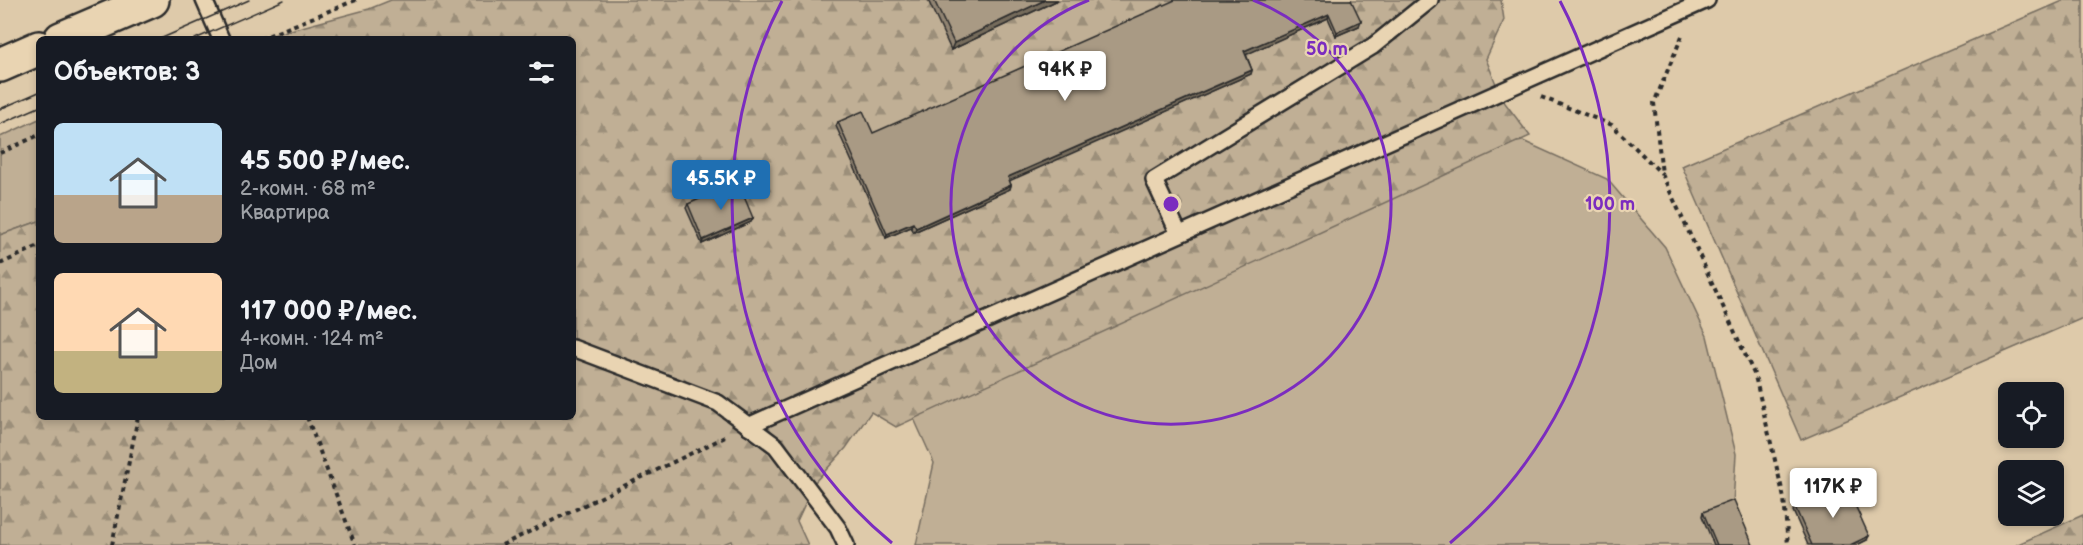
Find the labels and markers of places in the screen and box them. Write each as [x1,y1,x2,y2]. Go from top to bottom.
pin: 94K ₽ [1023,51,1107,102]
pin: 45.5K ₽ [666,160,776,211]
centre of rings [1161,194,1181,214]
pin: 117K ₽ [1784,468,1882,519]

